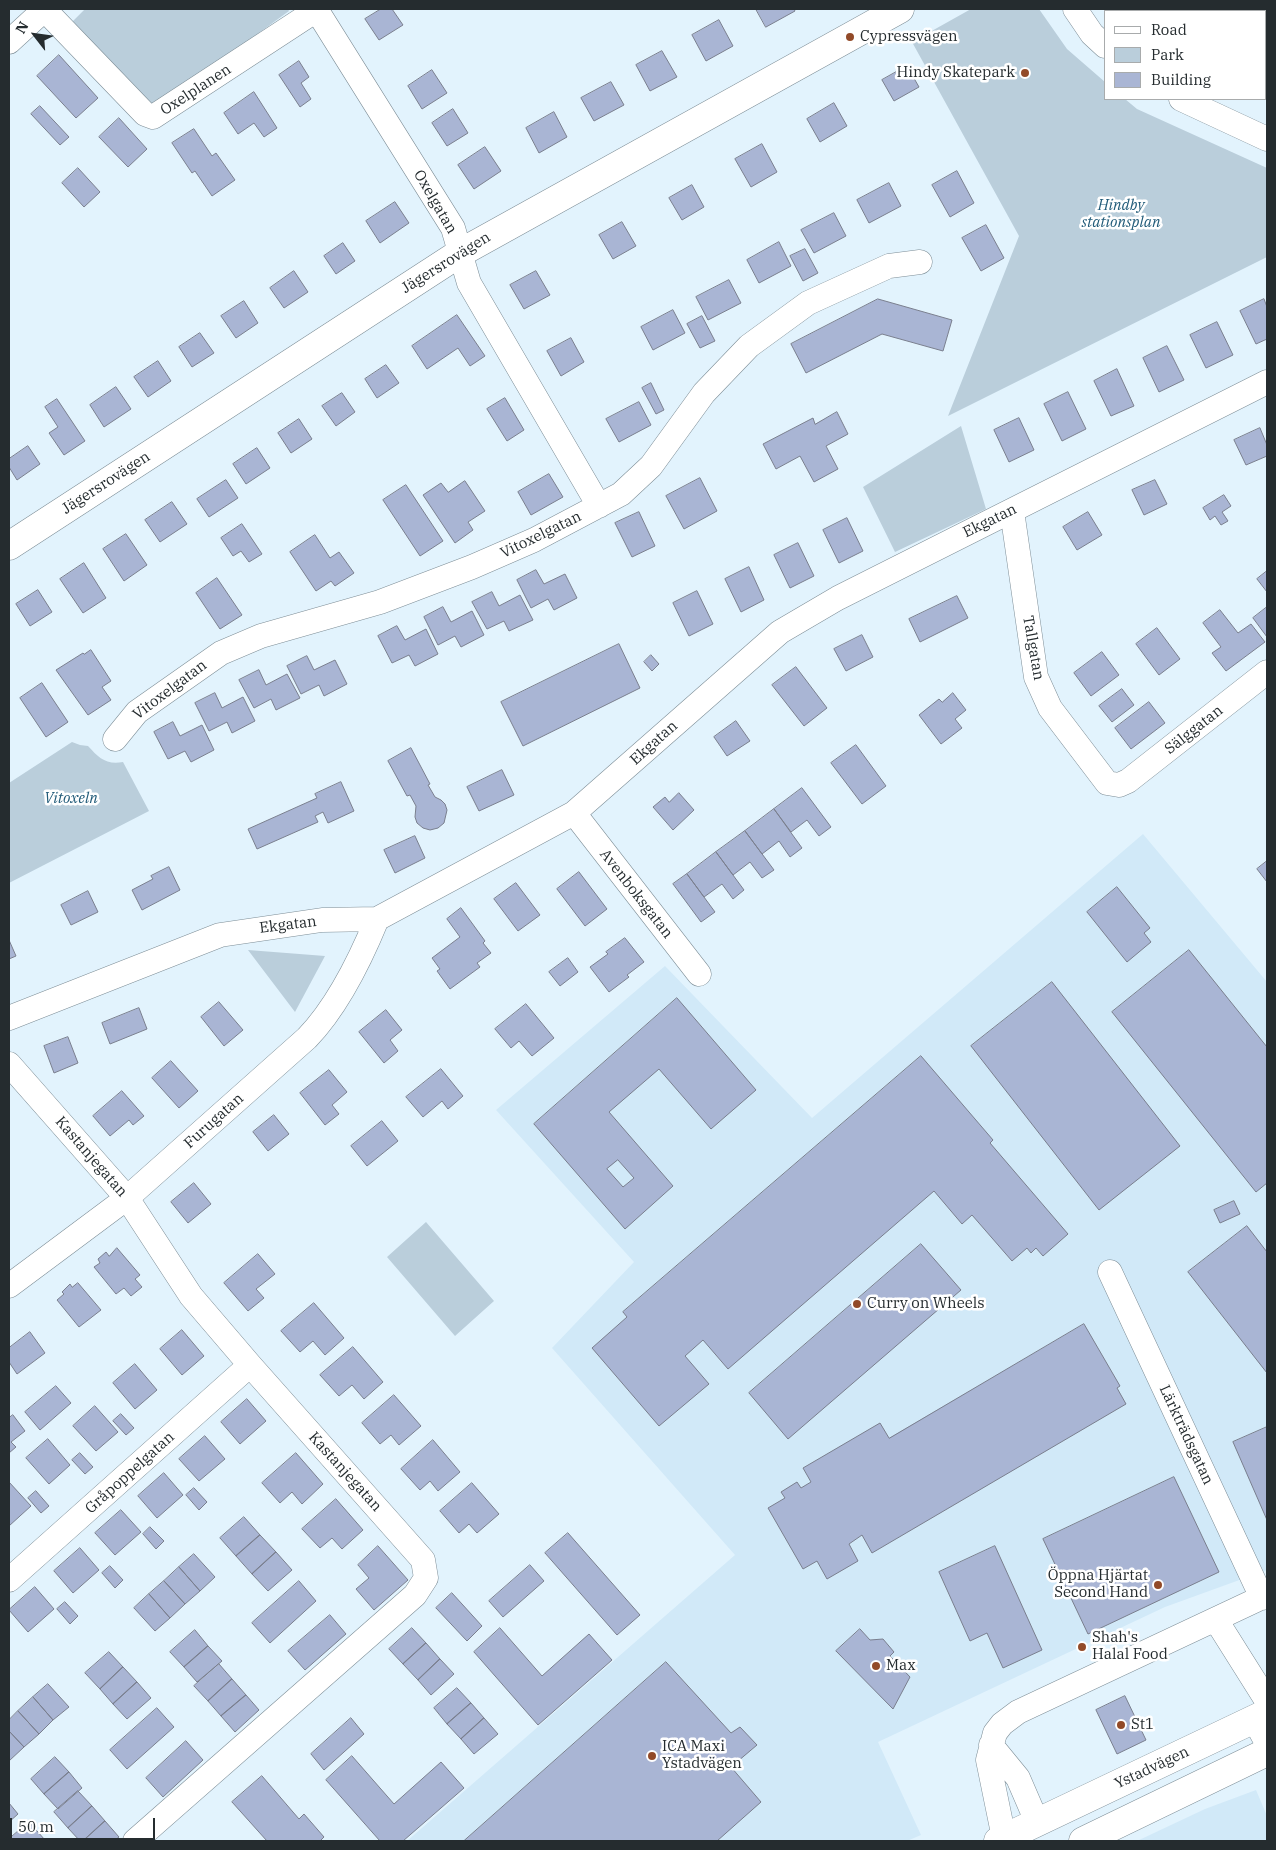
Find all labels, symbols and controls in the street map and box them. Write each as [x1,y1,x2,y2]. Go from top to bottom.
north arrow [10,10,60,60]
legend [1104,10,1266,100]
text: N [11,18,33,37]
text: Road [1151,20,1187,39]
place label: Cypressvägen [860,28,958,46]
marker: Cypressvägen [844,31,856,43]
text: Park [1151,45,1184,64]
street label: Oxelplanen [157,61,235,119]
place label: Hindy Skatepark [896,64,1015,82]
marker: Hindy Skatepark [1019,67,1031,79]
text: Building [1151,70,1211,89]
street label: Oxelgatan [410,167,460,237]
park label: Hindby stationsplan [1082,197,1160,232]
street label: Jägersrovägen [398,228,494,298]
street label: Jägersrovägen [59,448,153,518]
street label: Ekgatan [960,500,1020,542]
street label: Vitoxelgatan [498,508,584,562]
street label: Tallgatan [1018,614,1048,682]
street label: Vitoxelgatan [130,656,210,724]
street label: Sälggatan [1161,702,1227,758]
street label: Ekgatan [627,717,681,769]
park label: Vitoxeln [44,790,98,808]
street label: Avenboksgatan [596,846,676,942]
street label: Ekgatan [258,913,318,937]
street label: Furugatan [181,1090,247,1152]
street label: Kastanjegatan [51,1113,131,1201]
place label: Curry on Wheels [867,1295,985,1313]
marker: Curry on Wheels [851,1298,863,1310]
street label: Lärkträdsgatan [1155,1382,1217,1488]
street label: Gråpoppelgatan [82,1428,178,1518]
street label: Kastanjegatan [305,1429,385,1515]
place label: Öppna Hjärtat Second Hand [1048,1567,1148,1602]
marker: Öppna Hjärtat Second Hand [1152,1579,1164,1591]
place label: Shah's Halal Food [1092,1629,1168,1664]
marker: Shah's Halal Food [1076,1641,1088,1653]
place label: Max [886,1657,916,1675]
marker: Max [870,1660,882,1672]
place label: St1 [1131,1716,1154,1734]
marker: St1 [1115,1719,1127,1731]
place label: ICA Maxi Ystadvägen [662,1738,742,1773]
street label: Ystadvägen [1112,1743,1192,1793]
marker: ICA Maxi Ystadvägen [646,1750,658,1762]
scale bar [12,1808,158,1840]
text: 50 m [18,1817,54,1836]

